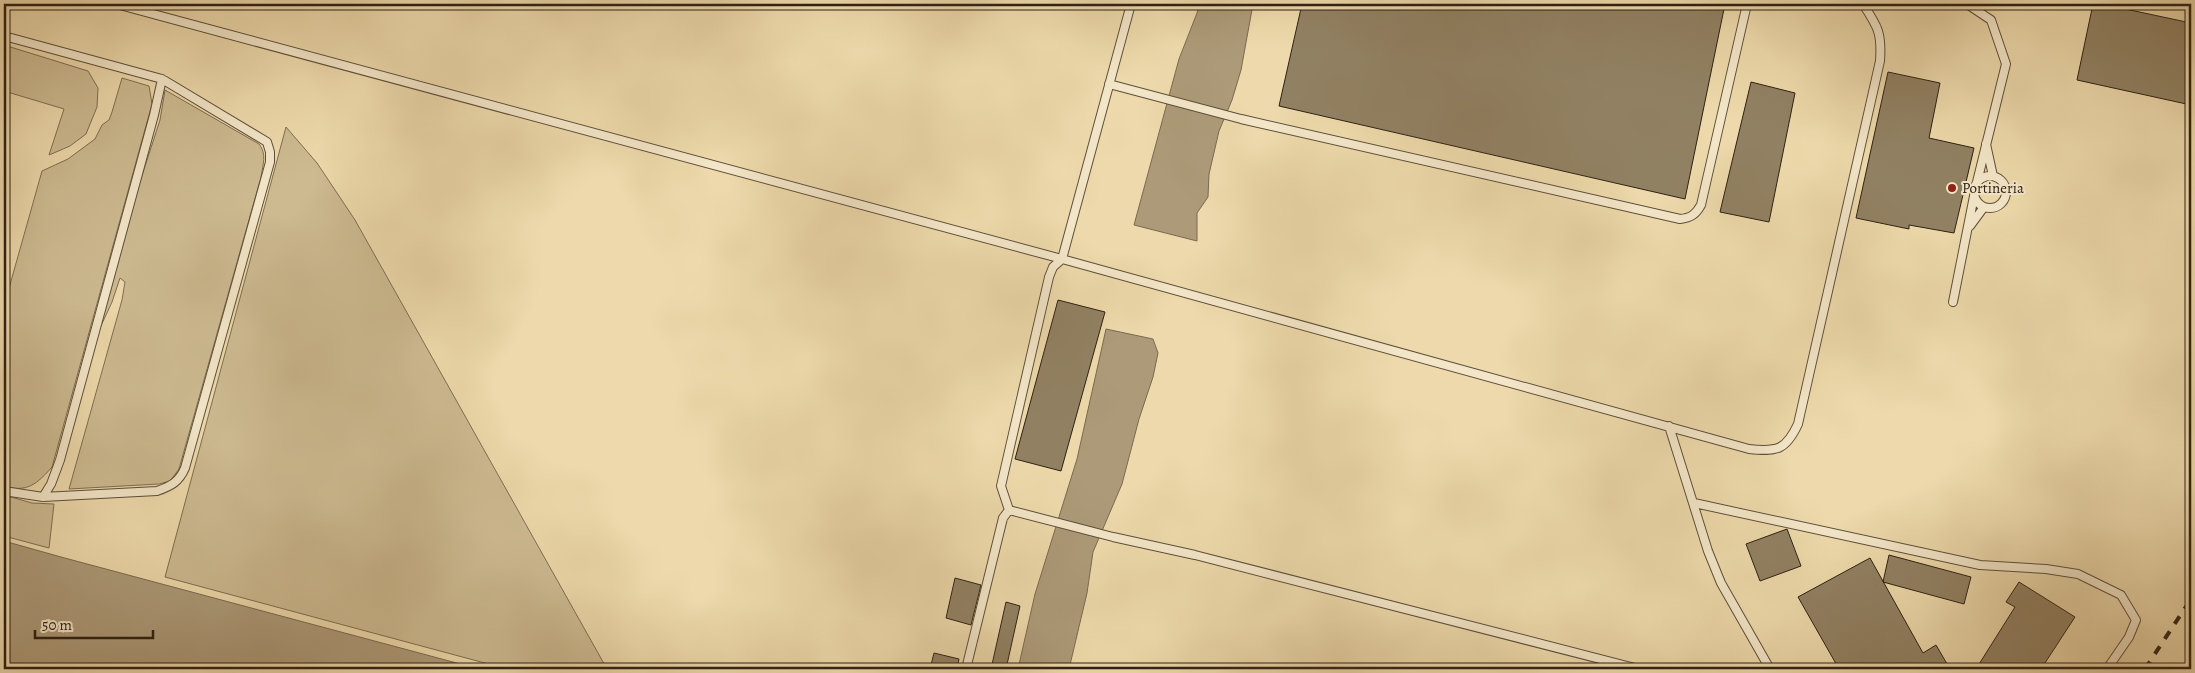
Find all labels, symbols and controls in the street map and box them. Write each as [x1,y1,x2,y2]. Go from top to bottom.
place label: Portineria [1962,178,2024,198]
marker: Portineria [1946,182,1958,194]
scale bar [35,608,152,640]
text: 50 m [42,615,72,635]

